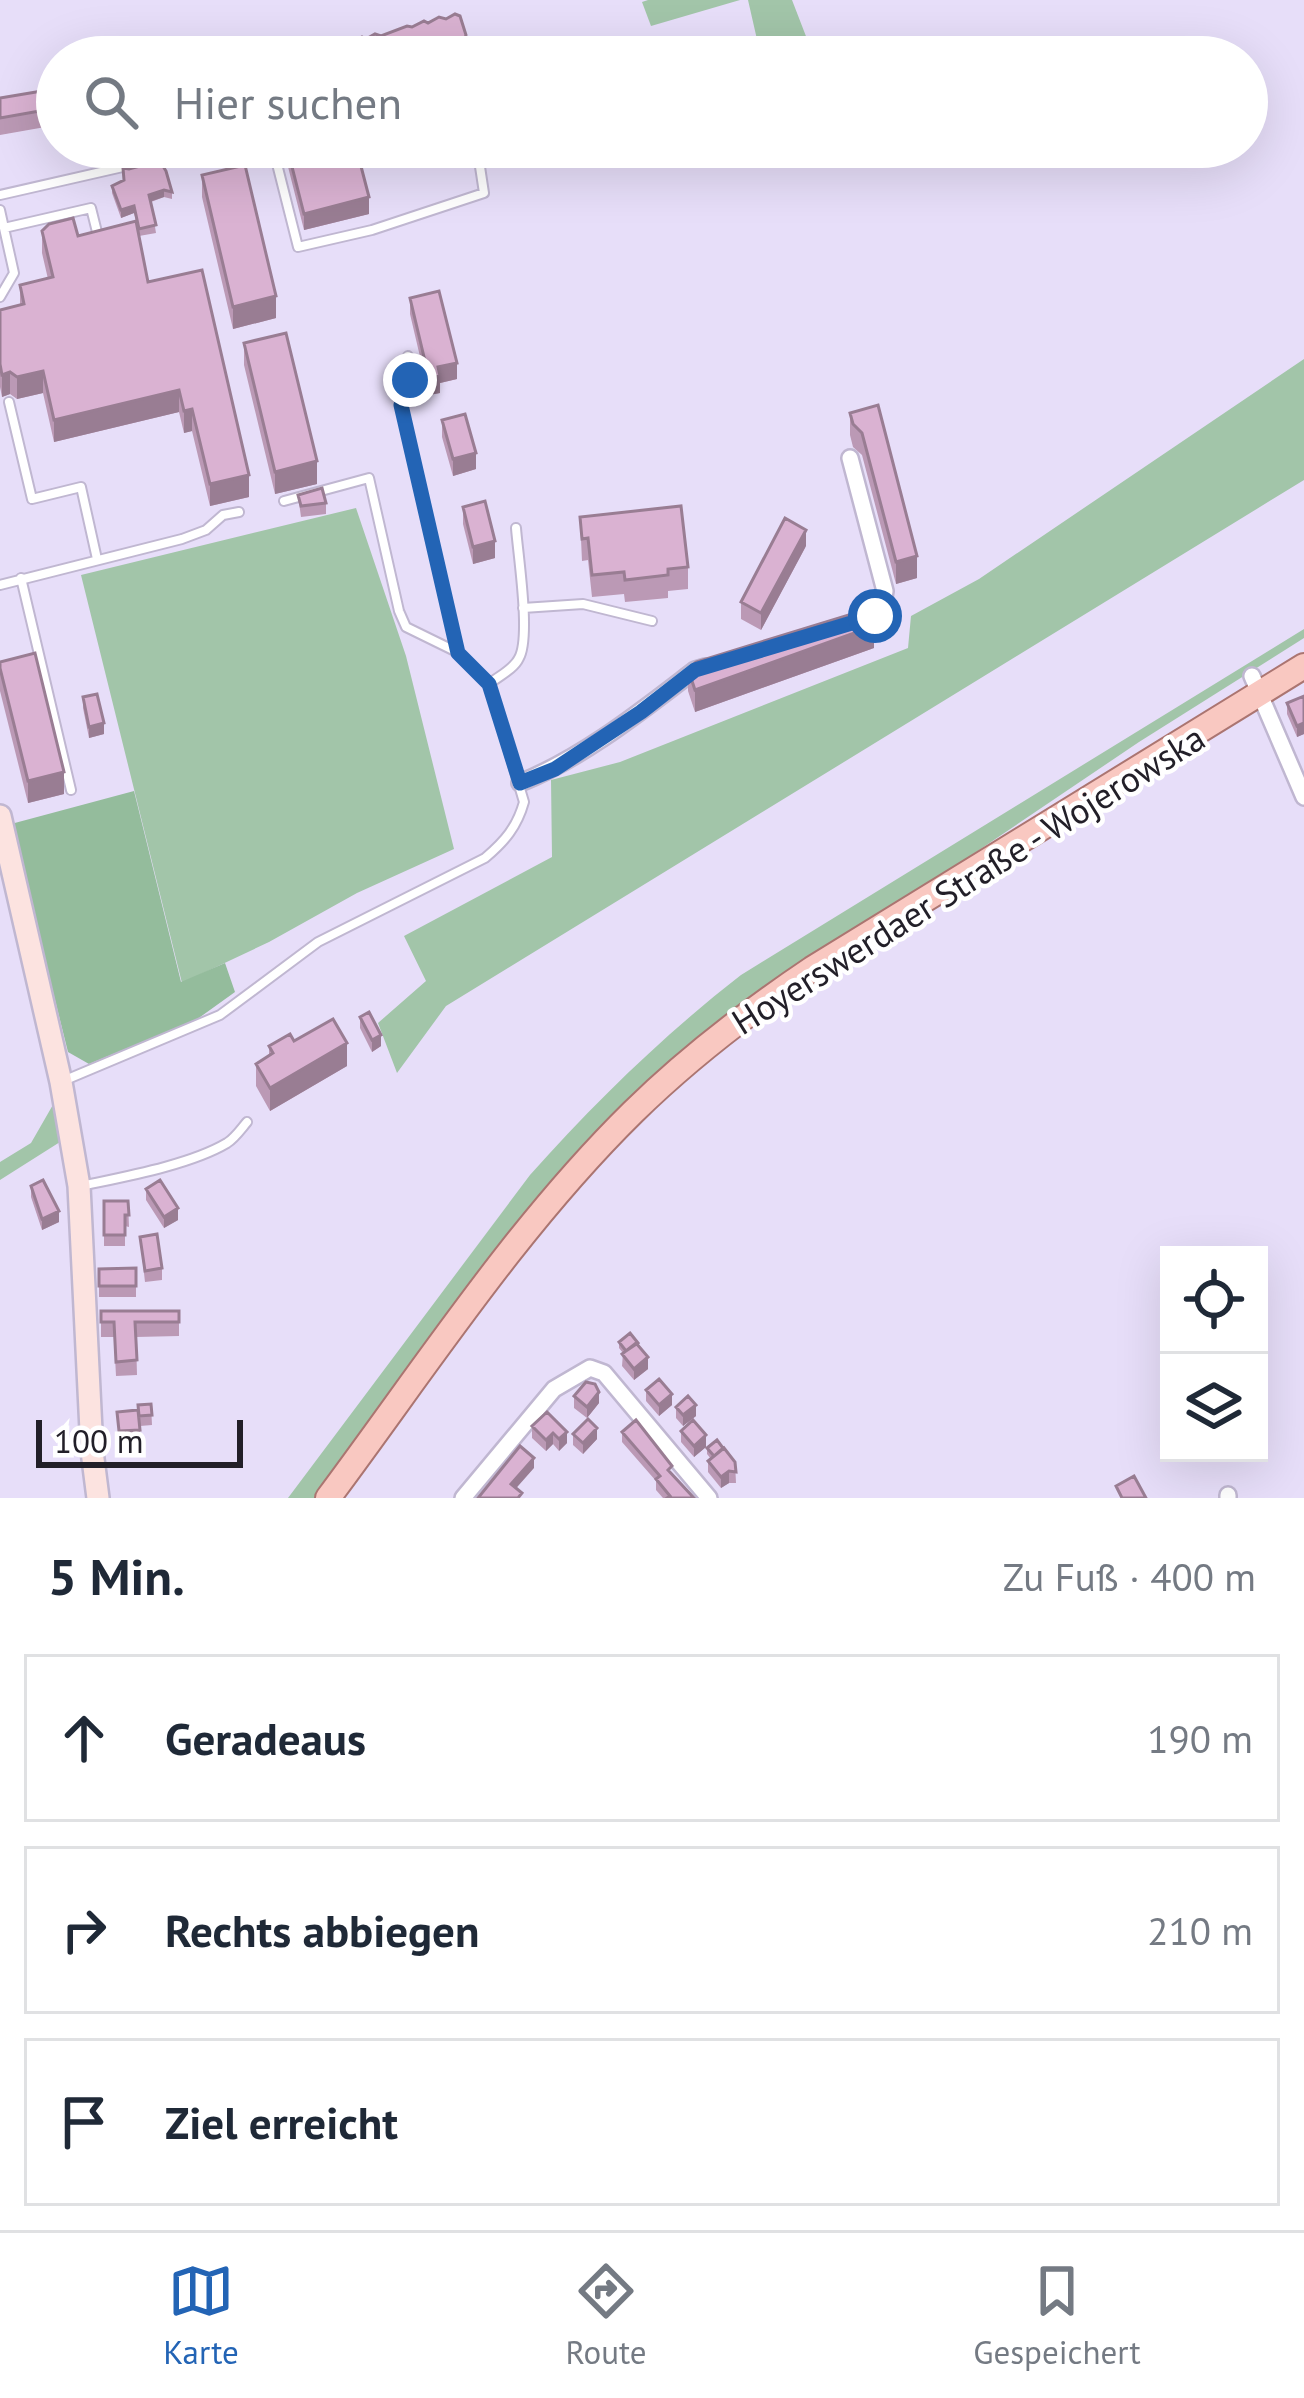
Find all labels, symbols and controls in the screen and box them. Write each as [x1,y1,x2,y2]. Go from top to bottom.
search box [36,36,1268,168]
icon: search [78,69,144,135]
text: Hier suchen [174,73,402,131]
route end [383,353,437,407]
route start [848,589,902,643]
street label: Hoyerswerdaer Straße - Wojerowska [723,714,1213,1044]
map controls [1160,1246,1268,1462]
button: locate [1160,1246,1268,1354]
button: layers [1160,1354,1268,1462]
scale bar [36,1414,243,1467]
text: 100 m [54,1419,144,1462]
text: 5 Min. [48,1543,185,1609]
text: Zu Fuß · 400 m [1003,1551,1256,1602]
icon: ahead [51,1705,117,1771]
text: Geradeaus [165,1709,366,1767]
text: 190 m [1147,1713,1253,1764]
icon: right [51,1897,117,1963]
text: Rechts abbiegen [165,1901,479,1959]
text: 210 m [1147,1905,1253,1956]
icon: arrive [51,2089,117,2155]
text: Ziel erreicht [165,2093,398,2151]
tab: Karte [163,2258,239,2373]
tab: Route [565,2258,647,2373]
tab: Gespeichert [973,2258,1141,2373]

